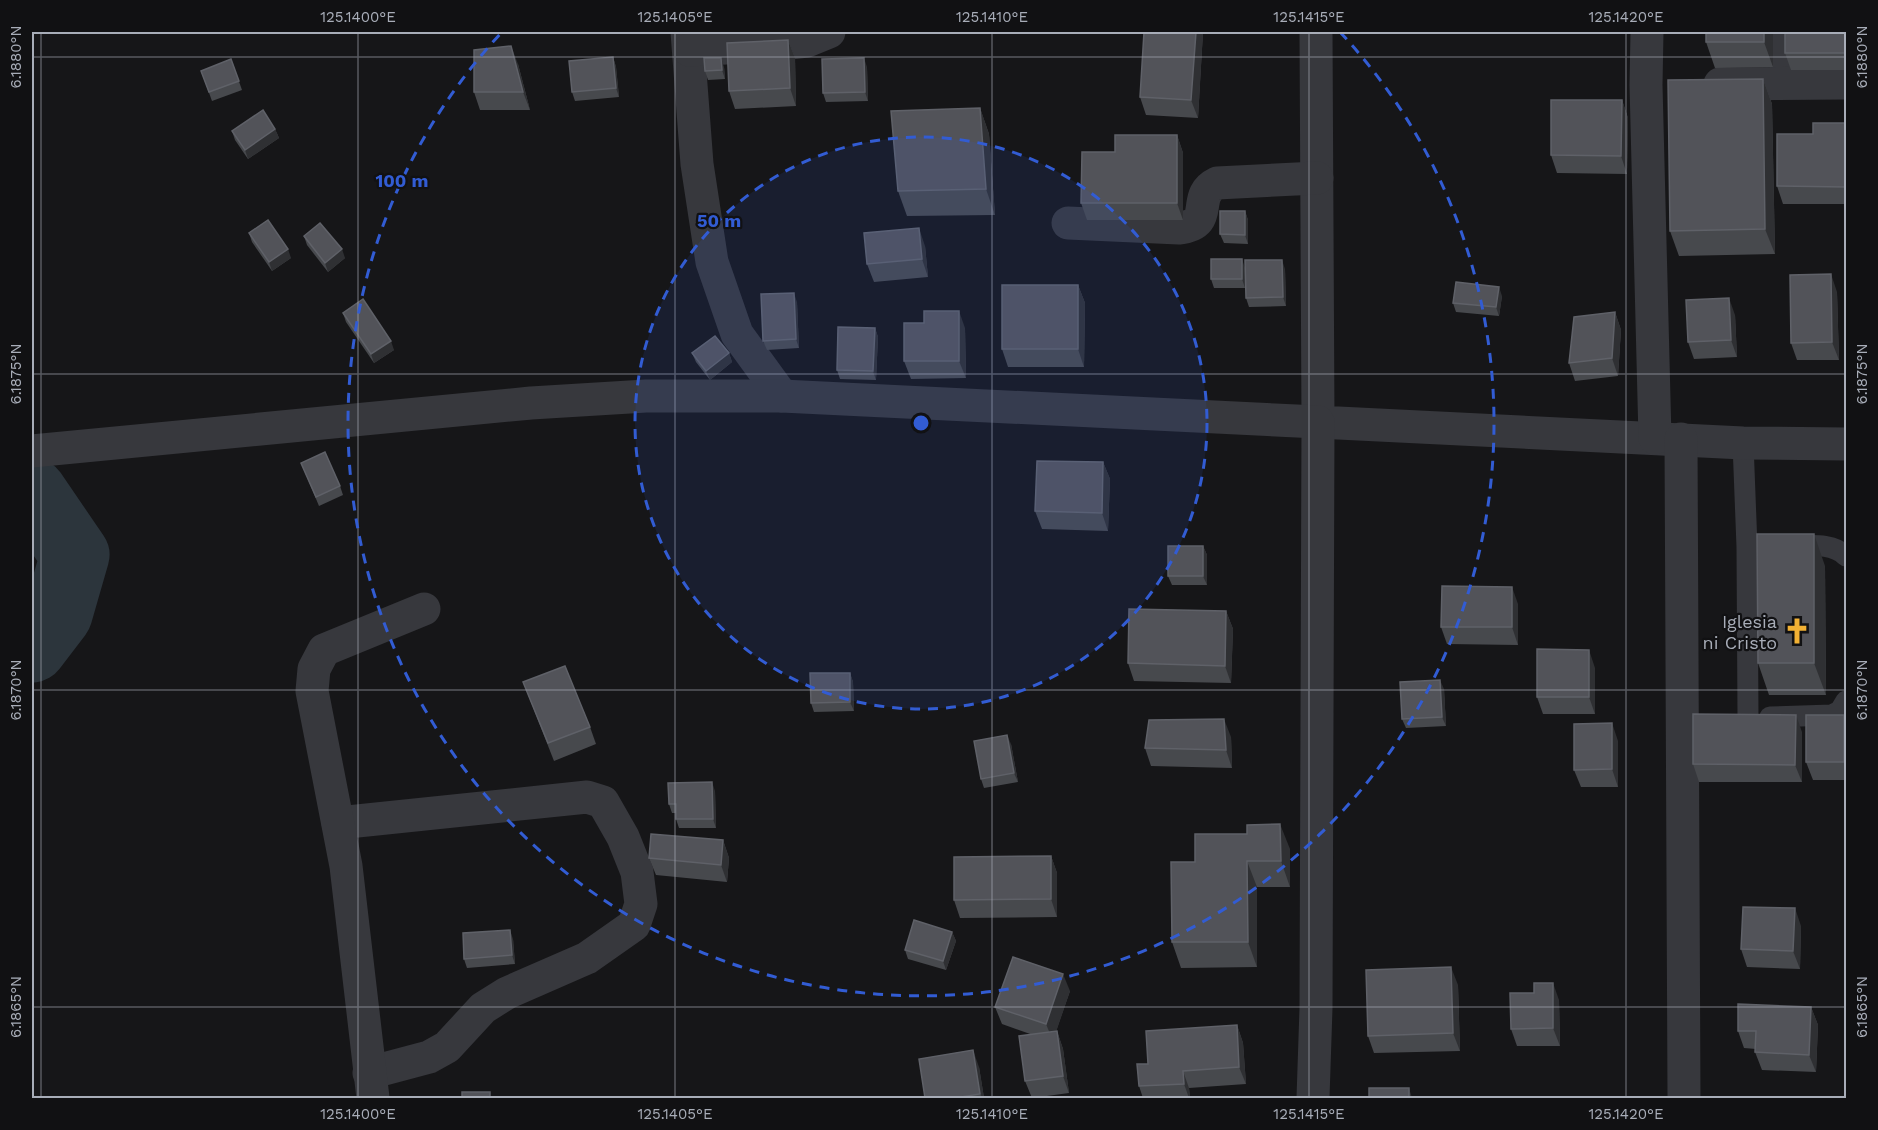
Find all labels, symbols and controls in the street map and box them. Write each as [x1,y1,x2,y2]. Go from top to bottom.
text: 125.1400°E [320,8,396,26]
text: 125.1405°E [637,8,713,26]
text: 125.1410°E [956,8,1028,26]
text: 125.1415°E [1273,8,1345,26]
text: 125.1420°E [1588,8,1664,26]
text: 6.1880°N [7,26,25,88]
text: 6.1880°N [1853,26,1871,88]
text: 100 m [375,170,429,191]
text: 50 m [697,210,741,231]
text: 6.1875°N [7,344,25,404]
text: 6.1875°N [1853,344,1871,404]
centre of rings [911,413,931,433]
place label: Iglesia ni Cristo [1703,611,1777,653]
church icon: Iglesia ni Cristo [1782,616,1812,646]
text: 6.1870°N [7,659,25,721]
text: 6.1870°N [1853,659,1871,721]
text: 6.1865°N [7,976,25,1038]
text: 6.1865°N [1853,976,1871,1038]
text: 125.1400°E [320,1105,396,1123]
text: 125.1405°E [637,1105,713,1123]
text: 125.1410°E [956,1105,1028,1123]
text: 125.1415°E [1273,1105,1345,1123]
text: 125.1420°E [1588,1105,1664,1123]

